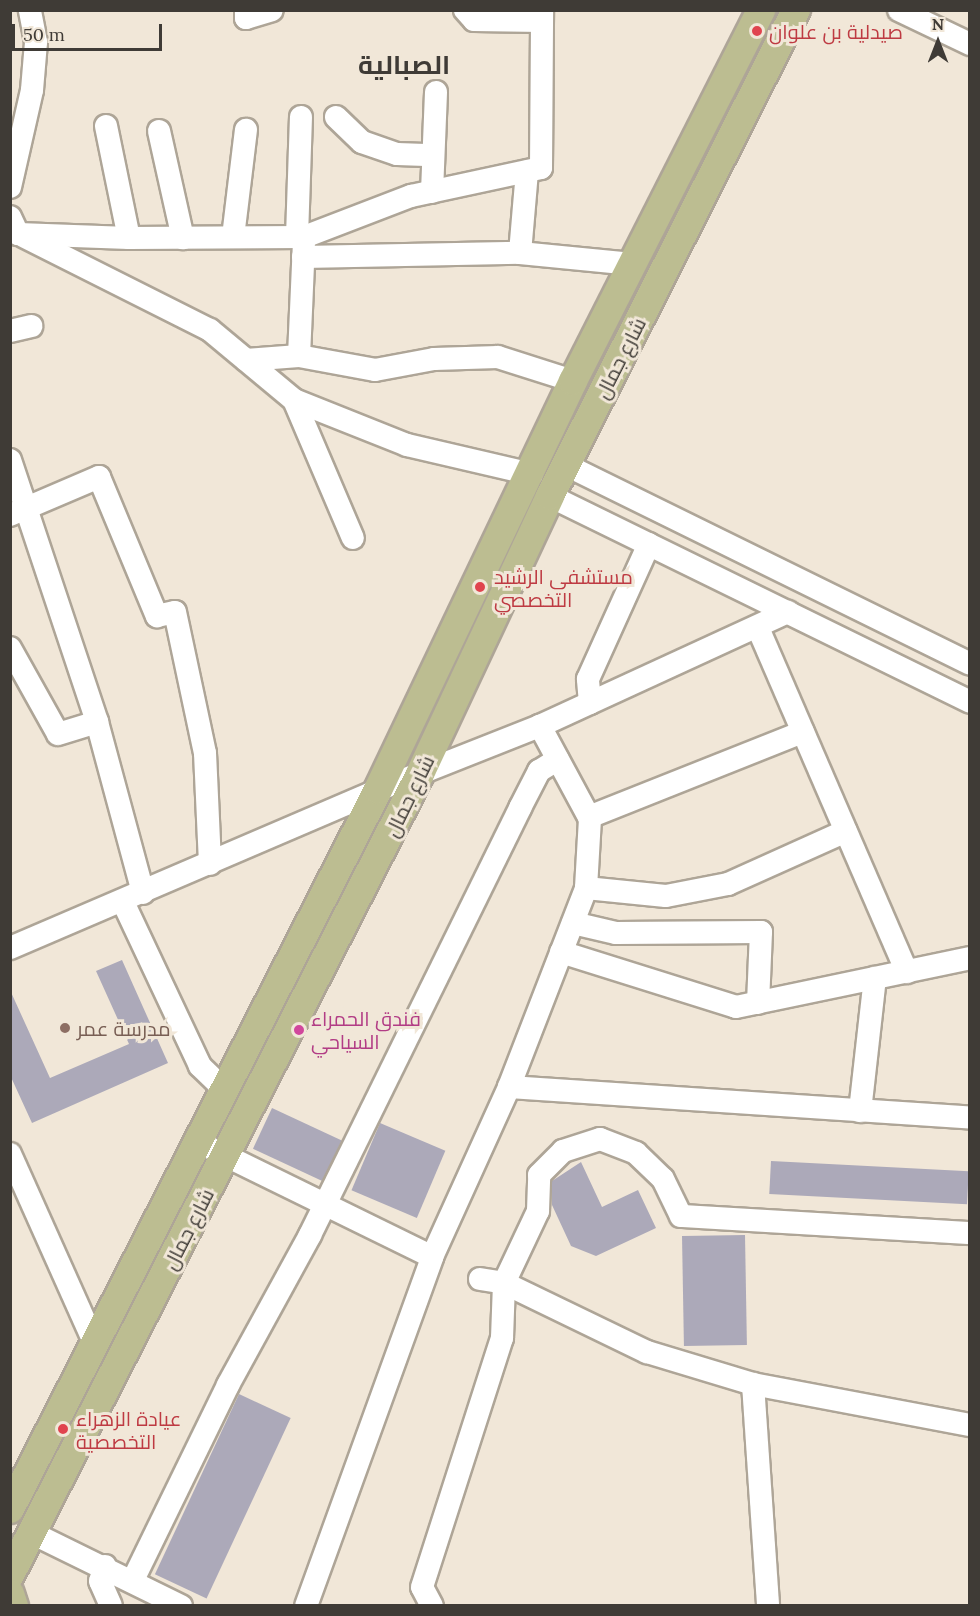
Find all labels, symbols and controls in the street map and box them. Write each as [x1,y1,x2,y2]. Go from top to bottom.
scale bar [15,12,165,50]
north arrow [908,12,968,72]
text: N [932,14,944,34]
place label: صيدلية بن علوان [769,19,903,43]
text: 50 m [23,23,65,46]
marker: صيدلية بن علوان [750,24,764,38]
district label: الصبالية [358,49,450,81]
street label: شارع جمال [589,313,651,403]
place label: مستشفى الرشيد التخصصي [494,564,633,611]
marker: مستشفى الرشيد التخصصي [471,578,489,596]
street label: شارع جمال [379,751,439,841]
place label: فندق الحمراء السياحي [311,1006,421,1053]
place label: مدرسة عمر [77,1016,170,1040]
marker: مدرسة عمر [58,1021,72,1035]
marker: فندق الحمراء السياحي [292,1023,306,1037]
street label: شارع جمال [157,1184,219,1274]
place label: عيادة الزهراء التخصصية [76,1406,181,1453]
marker: عيادة الزهراء التخصصية [54,1420,72,1438]

